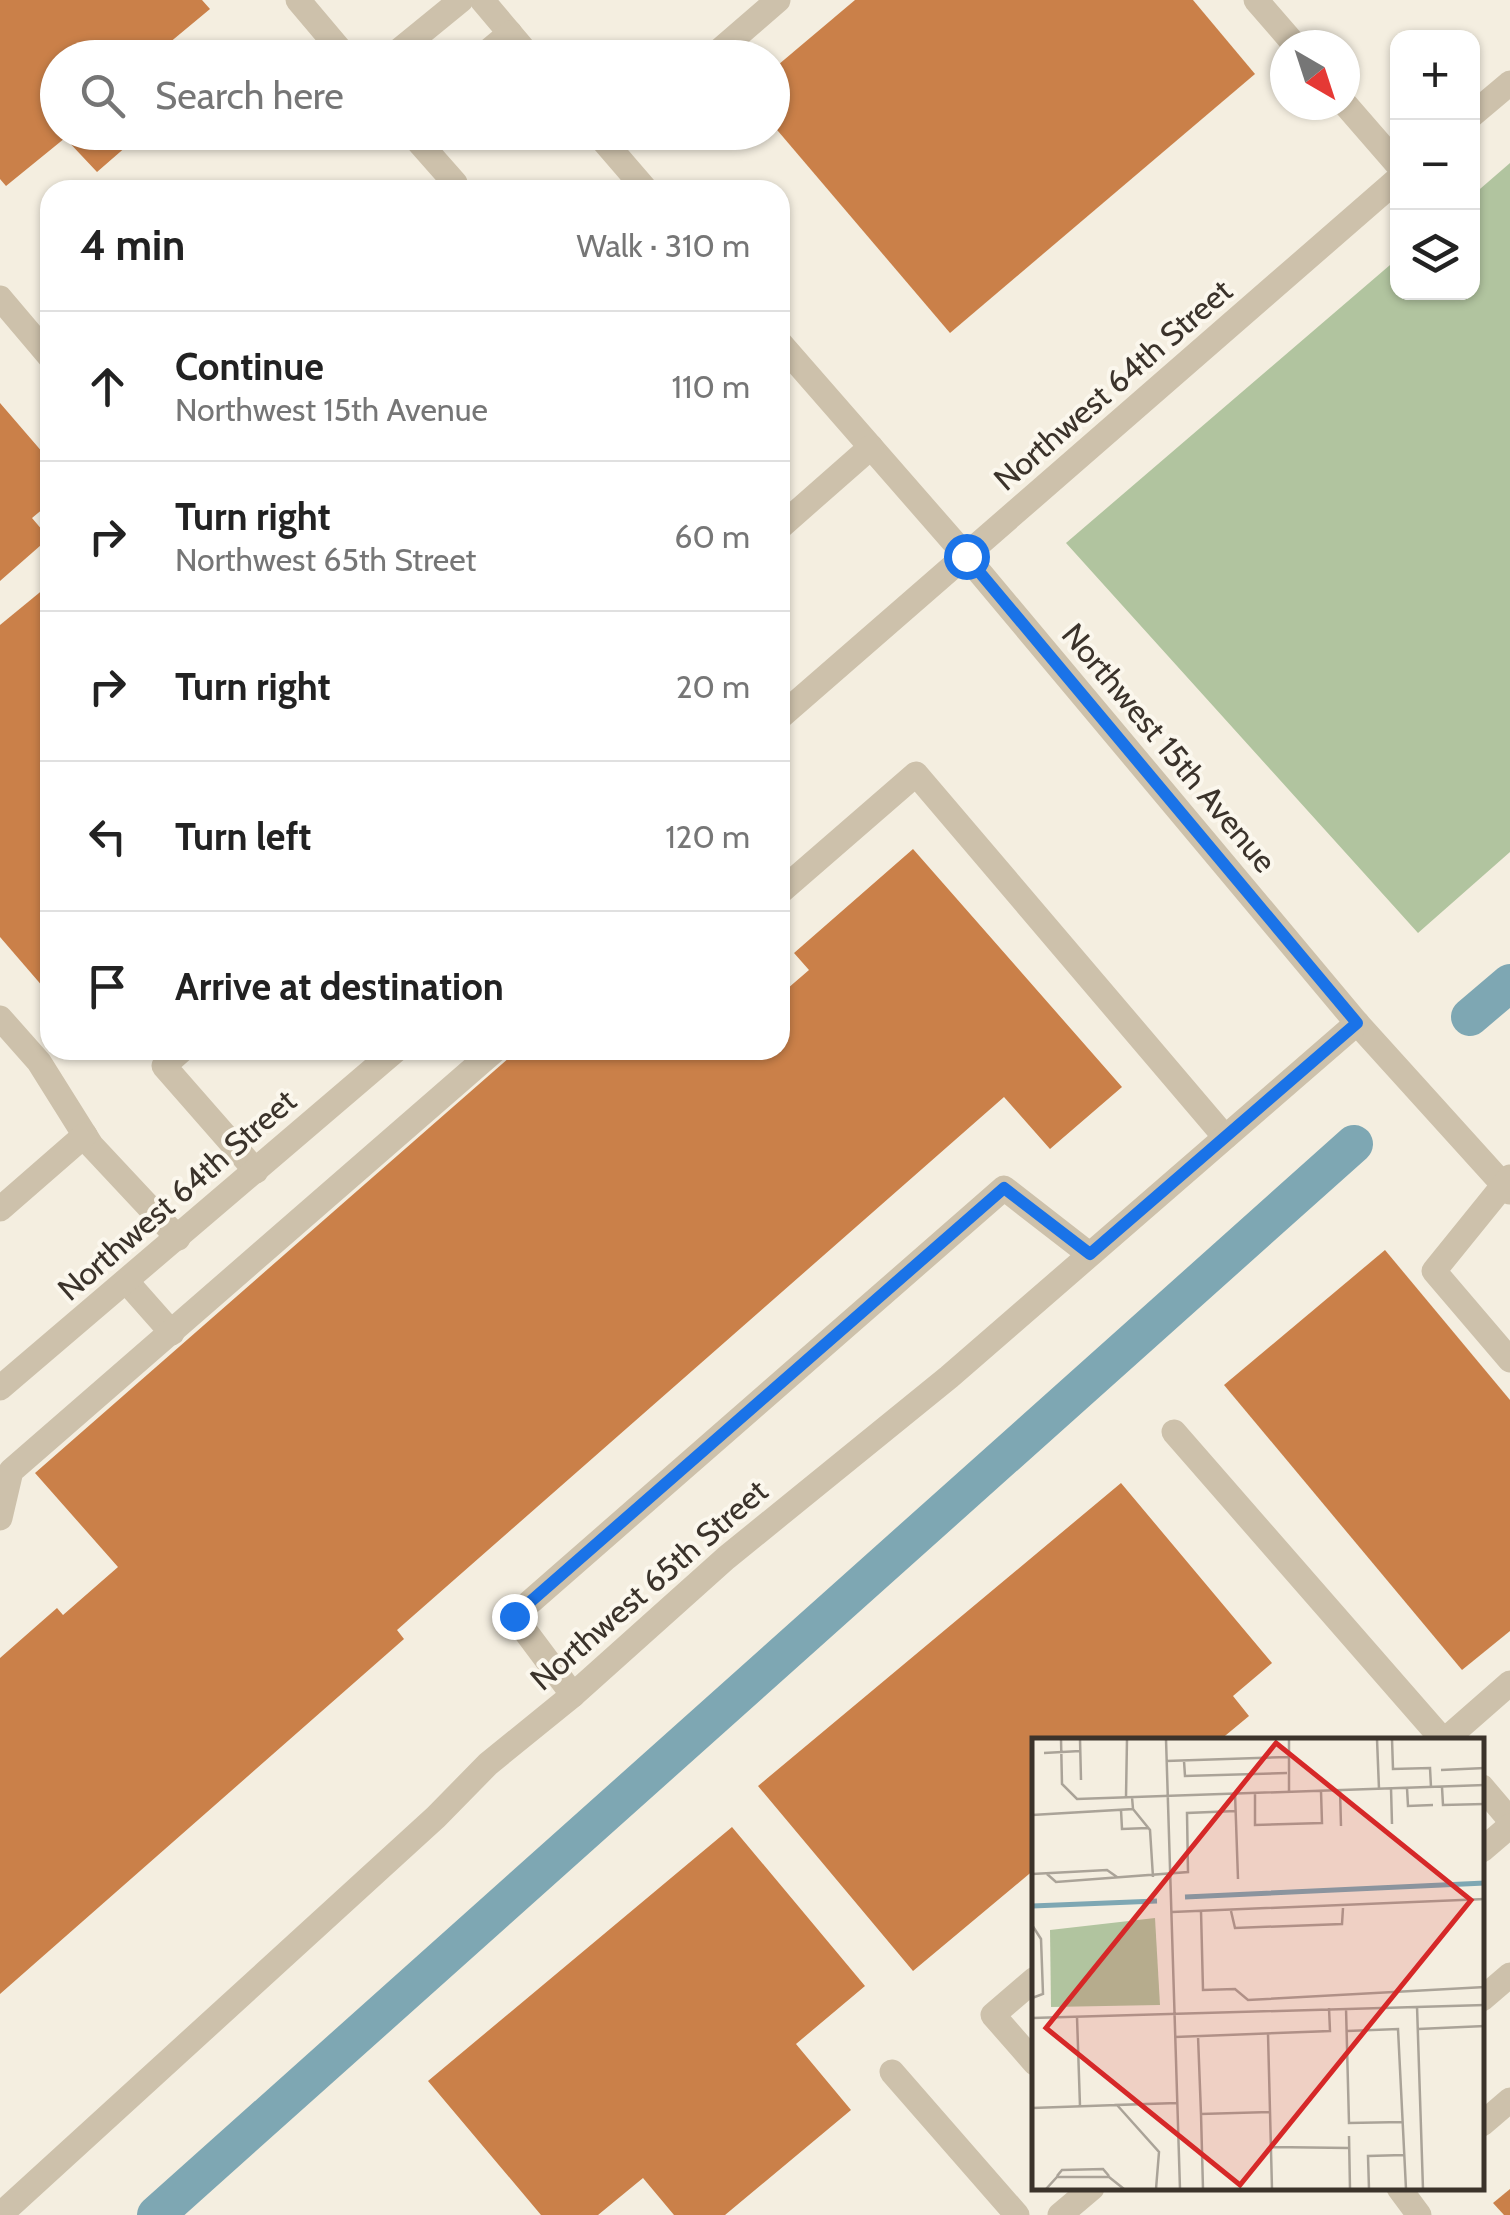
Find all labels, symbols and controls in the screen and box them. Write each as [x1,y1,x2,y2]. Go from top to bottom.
north arrow [1270,30,1360,120]
map controls [1390,30,1480,300]
button: + [1390,30,1480,120]
search box [40,40,790,150]
icon: search [75,68,130,123]
text: Search here [155,72,344,119]
button: − [1390,120,1480,210]
button: layers [1390,210,1480,300]
text: 4 min [80,219,185,271]
text: Walk · 310 m [576,226,750,265]
street label: Northwest 64th Street [986,271,1240,499]
text: Continue [175,343,324,390]
icon: ahead [80,359,135,414]
text: 110 m [672,367,750,406]
text: Northwest 15th Avenue [175,390,488,429]
text: Turn right [175,493,331,540]
icon: right [80,509,135,564]
text: 60 m [674,517,750,556]
route start [944,534,990,580]
text: Northwest 65th Street [175,540,476,579]
street label: Northwest 15th Avenue [1054,615,1285,880]
icon: right [80,659,135,714]
text: Turn right [175,663,331,710]
text: 20 m [676,667,750,706]
icon: left [80,809,135,864]
text: Turn left [175,813,311,860]
text: 120 m [665,817,750,856]
icon: arrive [80,959,135,1014]
text: Arrive at destination [175,963,504,1010]
street label: Northwest 64th Street [50,1081,304,1309]
street label: Northwest 65th Street [522,1471,775,1698]
route end [492,1594,538,1640]
inset map [1032,1738,1485,2190]

